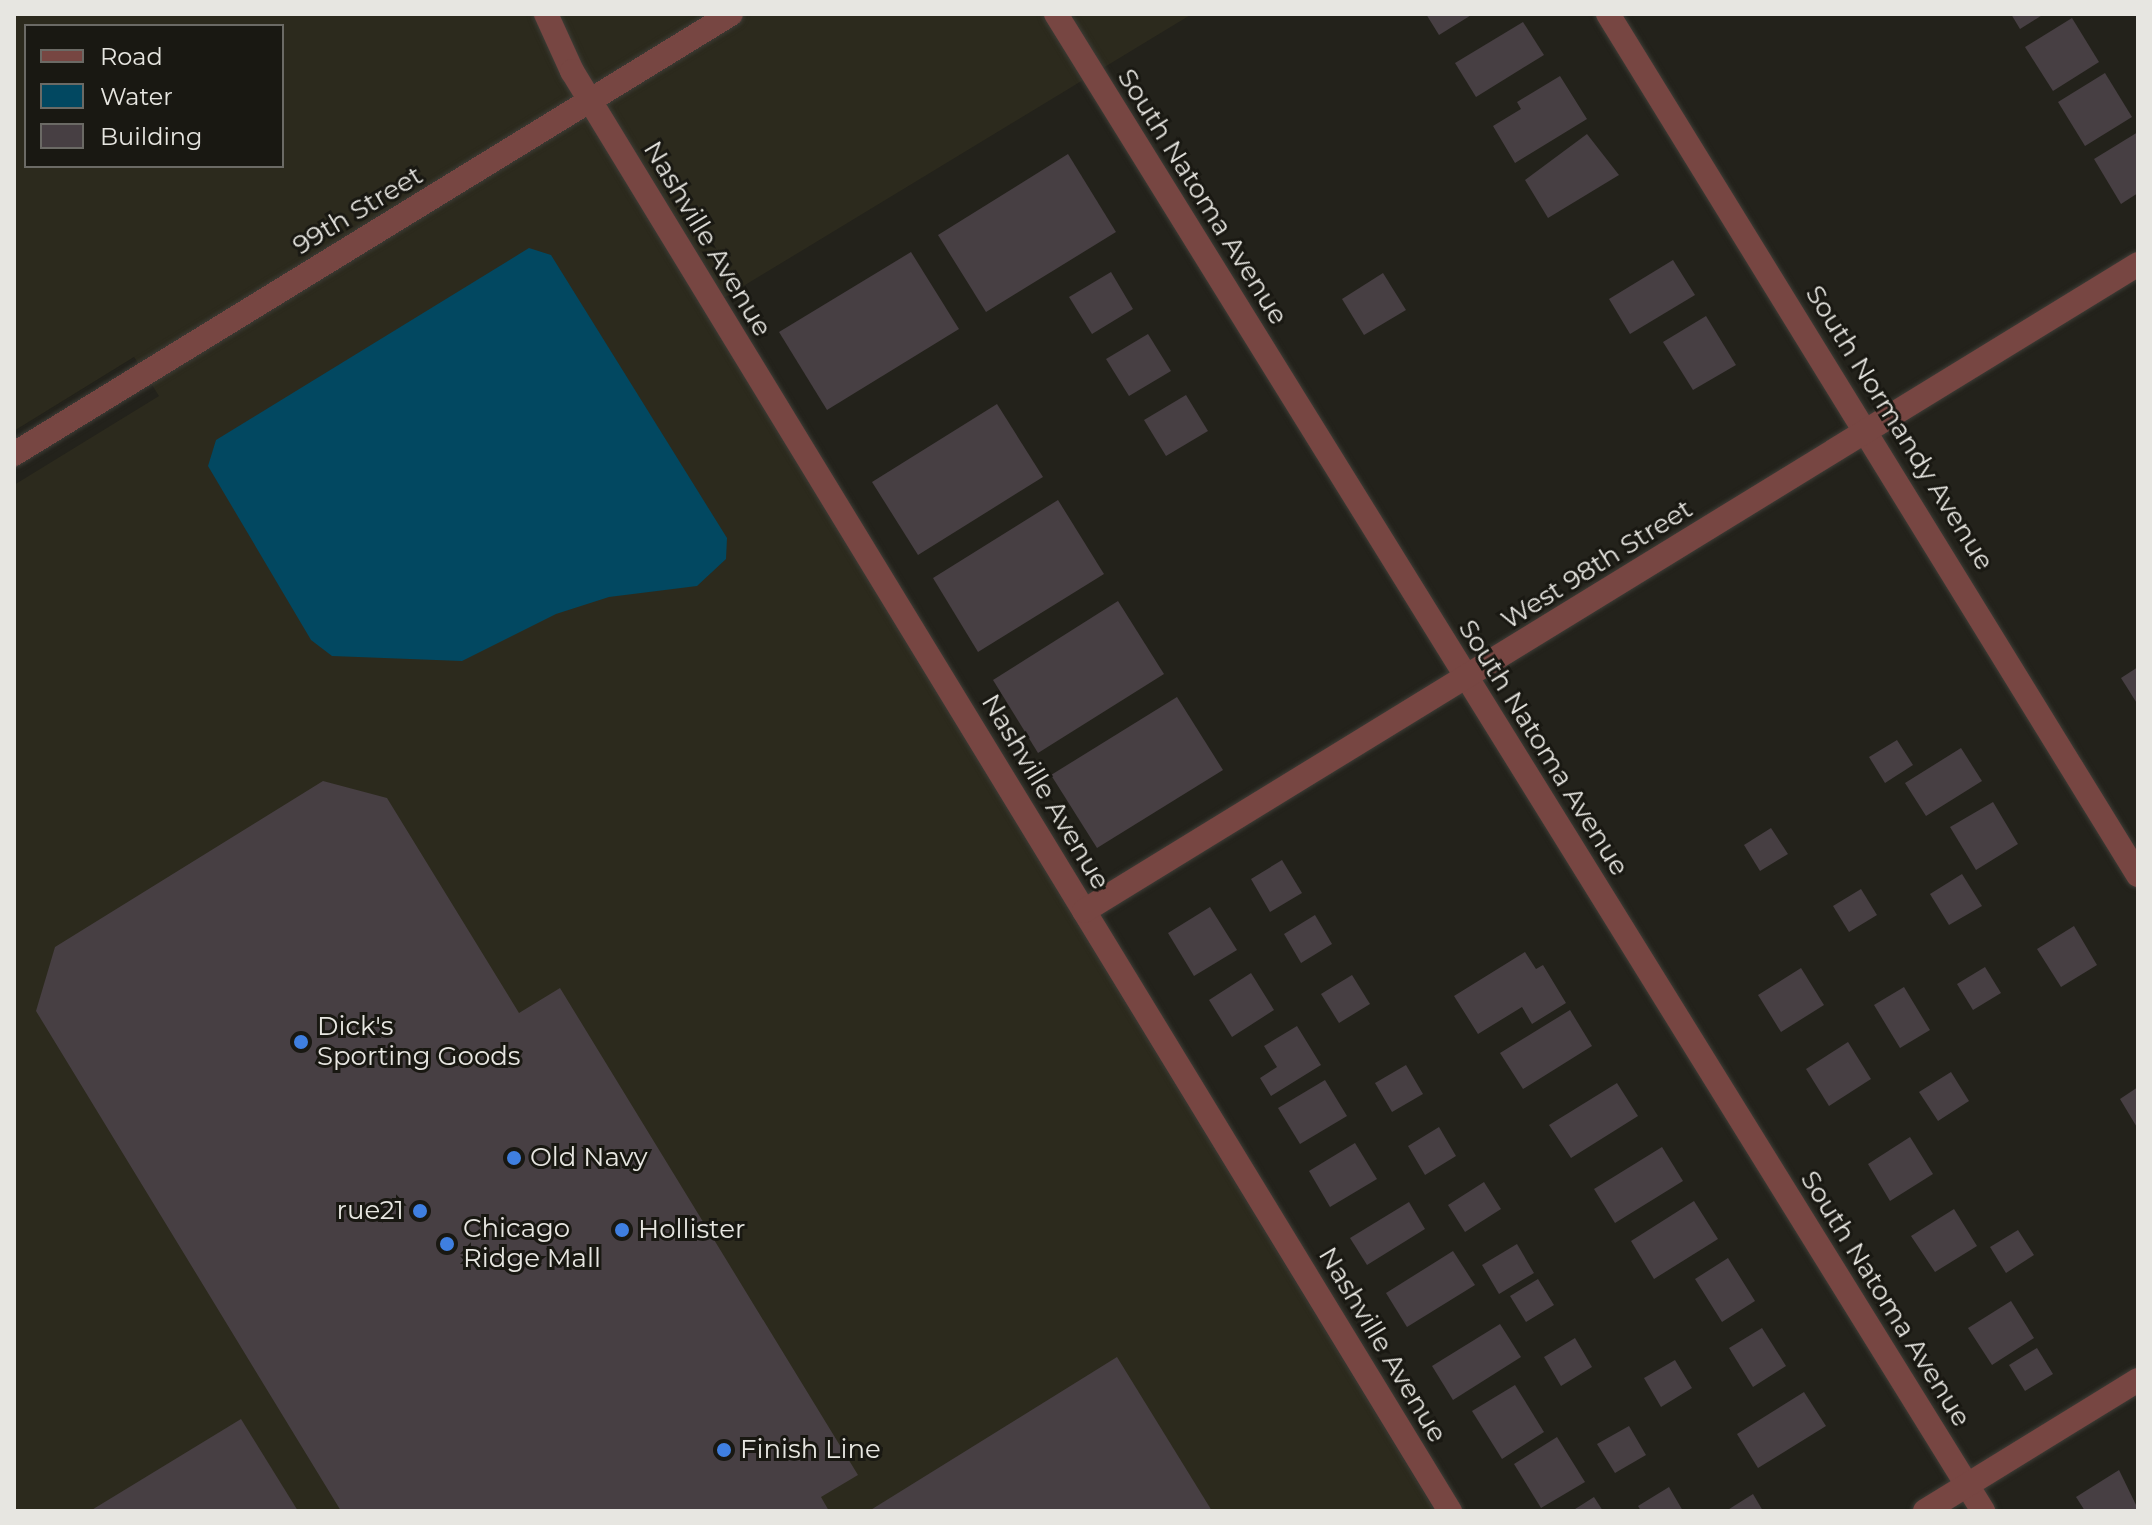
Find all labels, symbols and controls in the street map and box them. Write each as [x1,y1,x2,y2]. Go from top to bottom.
legend [24,24,284,168]
text: Road [100,42,163,71]
street label: South Natoma Avenue [1110,63,1294,331]
text: Water [100,82,173,111]
text: Building [100,122,203,151]
street label: Nashville Avenue [636,136,778,342]
street label: 99th Street [288,160,428,262]
street label: South Normandy Avenue [1798,280,2000,576]
street label: West 98th Street [1496,494,1698,636]
street label: South Natoma Avenue [1451,614,1635,882]
street label: Nashville Avenue [974,689,1116,895]
place label: Dick's Sporting Goods [317,1011,521,1072]
marker: Dick's Sporting Goods [292,1033,310,1051]
place label: Old Navy [530,1142,648,1174]
marker: Old Navy [505,1149,523,1167]
street label: South Natoma Avenue [1793,1165,1977,1433]
place label: rue21 [337,1195,404,1227]
marker: rue21 [411,1202,429,1220]
place label: Chicago Ridge Mall [463,1213,601,1274]
place label: Hollister [638,1214,745,1246]
marker: Hollister [613,1221,631,1239]
marker: Chicago Ridge Mall [438,1235,456,1253]
street label: Nashville Avenue [1311,1242,1453,1448]
place label: Finish Line [740,1434,881,1466]
marker: Finish Line [715,1441,733,1459]

